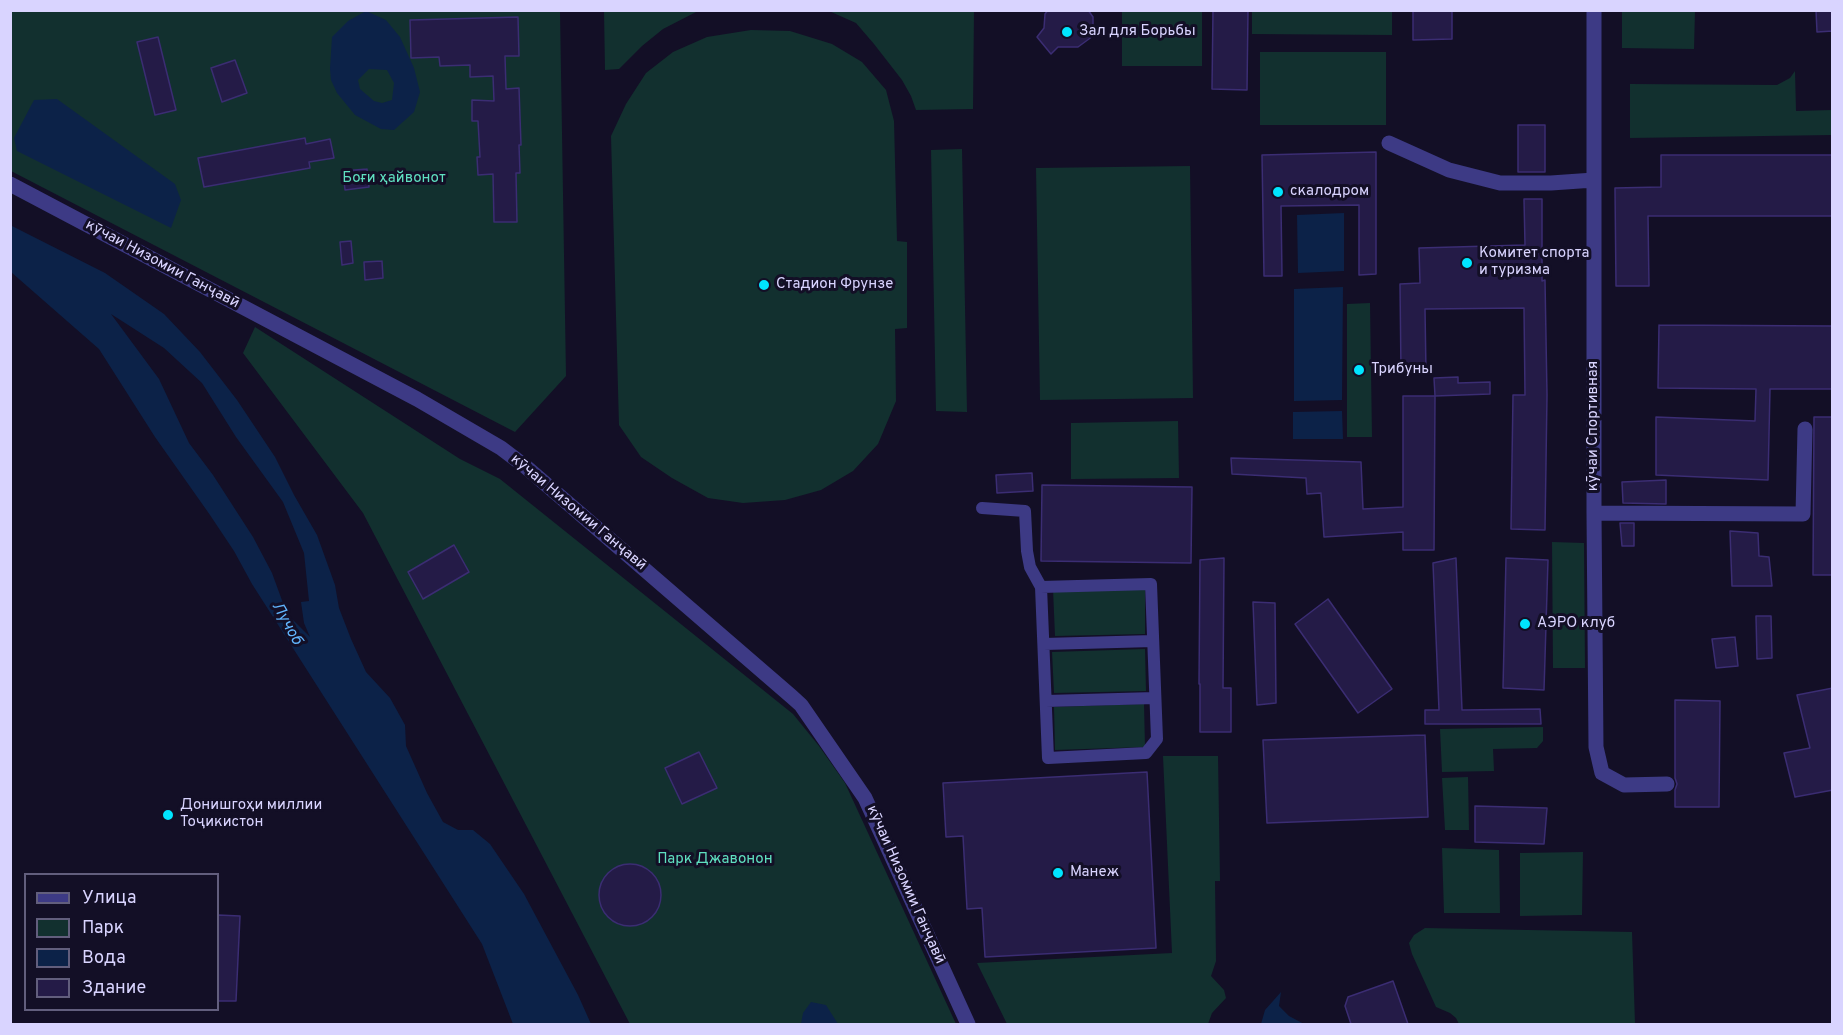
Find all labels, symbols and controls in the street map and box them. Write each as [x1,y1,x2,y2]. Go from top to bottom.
place label: Зал для Борьбы [1079,23,1196,41]
marker: Зал для Борьбы [1060,25,1074,39]
park label: Боғи ҳайвонот [342,170,446,188]
place label: скалодром [1290,183,1369,201]
marker: скалодром [1271,185,1285,199]
street label: кӯчаи Низомии Ганҷавӣ [82,217,242,313]
place label: Комитет спорта и туризма [1479,245,1589,280]
marker: Комитет спорта и туризма [1460,256,1474,270]
place label: Стадион Фрунзе [776,276,893,294]
marker: Стадион Фрунзе [757,278,771,292]
place label: Трибуны [1371,361,1433,379]
street label: кӯчаи Спортивная [1585,361,1603,491]
marker: Трибуны [1352,363,1366,377]
street label: кӯчаи Низомии Ганҷавӣ [506,451,650,575]
water label: Лучоб [266,599,306,649]
place label: АЭРО клуб [1537,615,1615,633]
marker: АЭРО клуб [1518,617,1532,631]
place label: Донишгоҳи миллии Тоҷикистон [180,797,322,832]
street label: кӯчаи Низомии Ганҷавӣ [862,803,948,967]
marker: Донишгоҳи миллии Тоҷикистон [161,808,175,822]
park label: Парк Джавонон [657,851,773,869]
place label: Манеж [1070,864,1119,882]
marker: Манеж [1051,866,1065,880]
legend [24,873,219,1011]
text: Улица [82,887,136,910]
text: Парк [82,917,124,940]
text: Вода [82,947,126,970]
text: Здание [82,977,146,1000]

